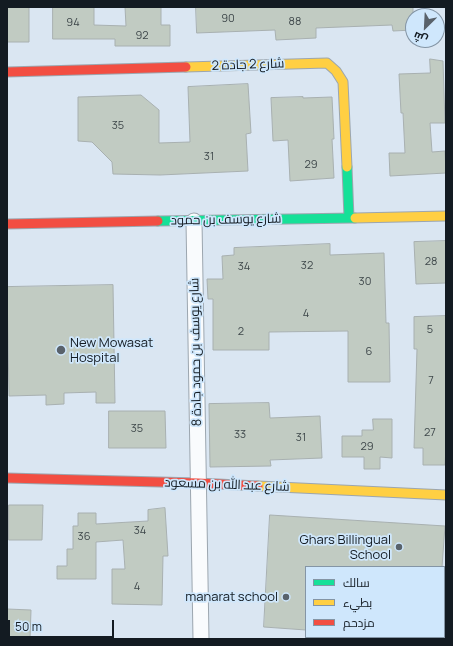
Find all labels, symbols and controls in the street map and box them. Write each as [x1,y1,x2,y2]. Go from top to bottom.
north arrow [405,8,445,48]
house number: 90 [221,12,235,26]
house number: 88 [289,15,301,29]
house number: 94 [66,16,80,30]
house number: 92 [135,29,149,43]
text: ش [411,29,430,48]
street label: شارع 2 جادة 2 [211,56,285,74]
house number: 35 [112,119,124,133]
house number: 31 [204,150,214,164]
house number: 29 [304,158,318,172]
street label: شارع يوسف بن حمود [170,211,282,229]
house number: 28 [425,255,437,269]
house number: 32 [301,259,313,273]
house number: 34 [238,260,250,274]
house number: 30 [359,275,371,289]
street label: شارع يوسف بن حمود جادة 8 [187,278,205,426]
house number: 4 [303,307,309,321]
house number: 5 [427,323,433,337]
house number: 2 [238,325,244,339]
place label: New Mowasat Hospital [70,335,153,366]
marker: New Mowasat Hospital [55,344,67,356]
house number: 6 [366,345,372,359]
house number: 7 [428,374,434,388]
house number: 35 [131,422,143,436]
house number: 27 [424,426,436,440]
house number: 33 [234,428,246,442]
house number: 31 [296,431,306,445]
house number: 29 [360,440,374,454]
street label: شارع عبد الله بن مسعود [164,475,290,495]
house number: 34 [134,524,146,538]
house number: 36 [78,530,90,544]
place label: Ghars Billingual School [300,532,391,563]
marker: Ghars Billingual School [394,542,404,552]
legend [305,566,445,638]
text: سالك [343,574,370,591]
house number: 4 [134,580,140,594]
place label: manarat school [185,589,278,605]
marker: manarat school [281,592,291,602]
text: بطيء [343,594,372,611]
scale bar [10,612,116,638]
text: مزدحم [343,614,375,631]
text: 50 m [15,618,42,635]

